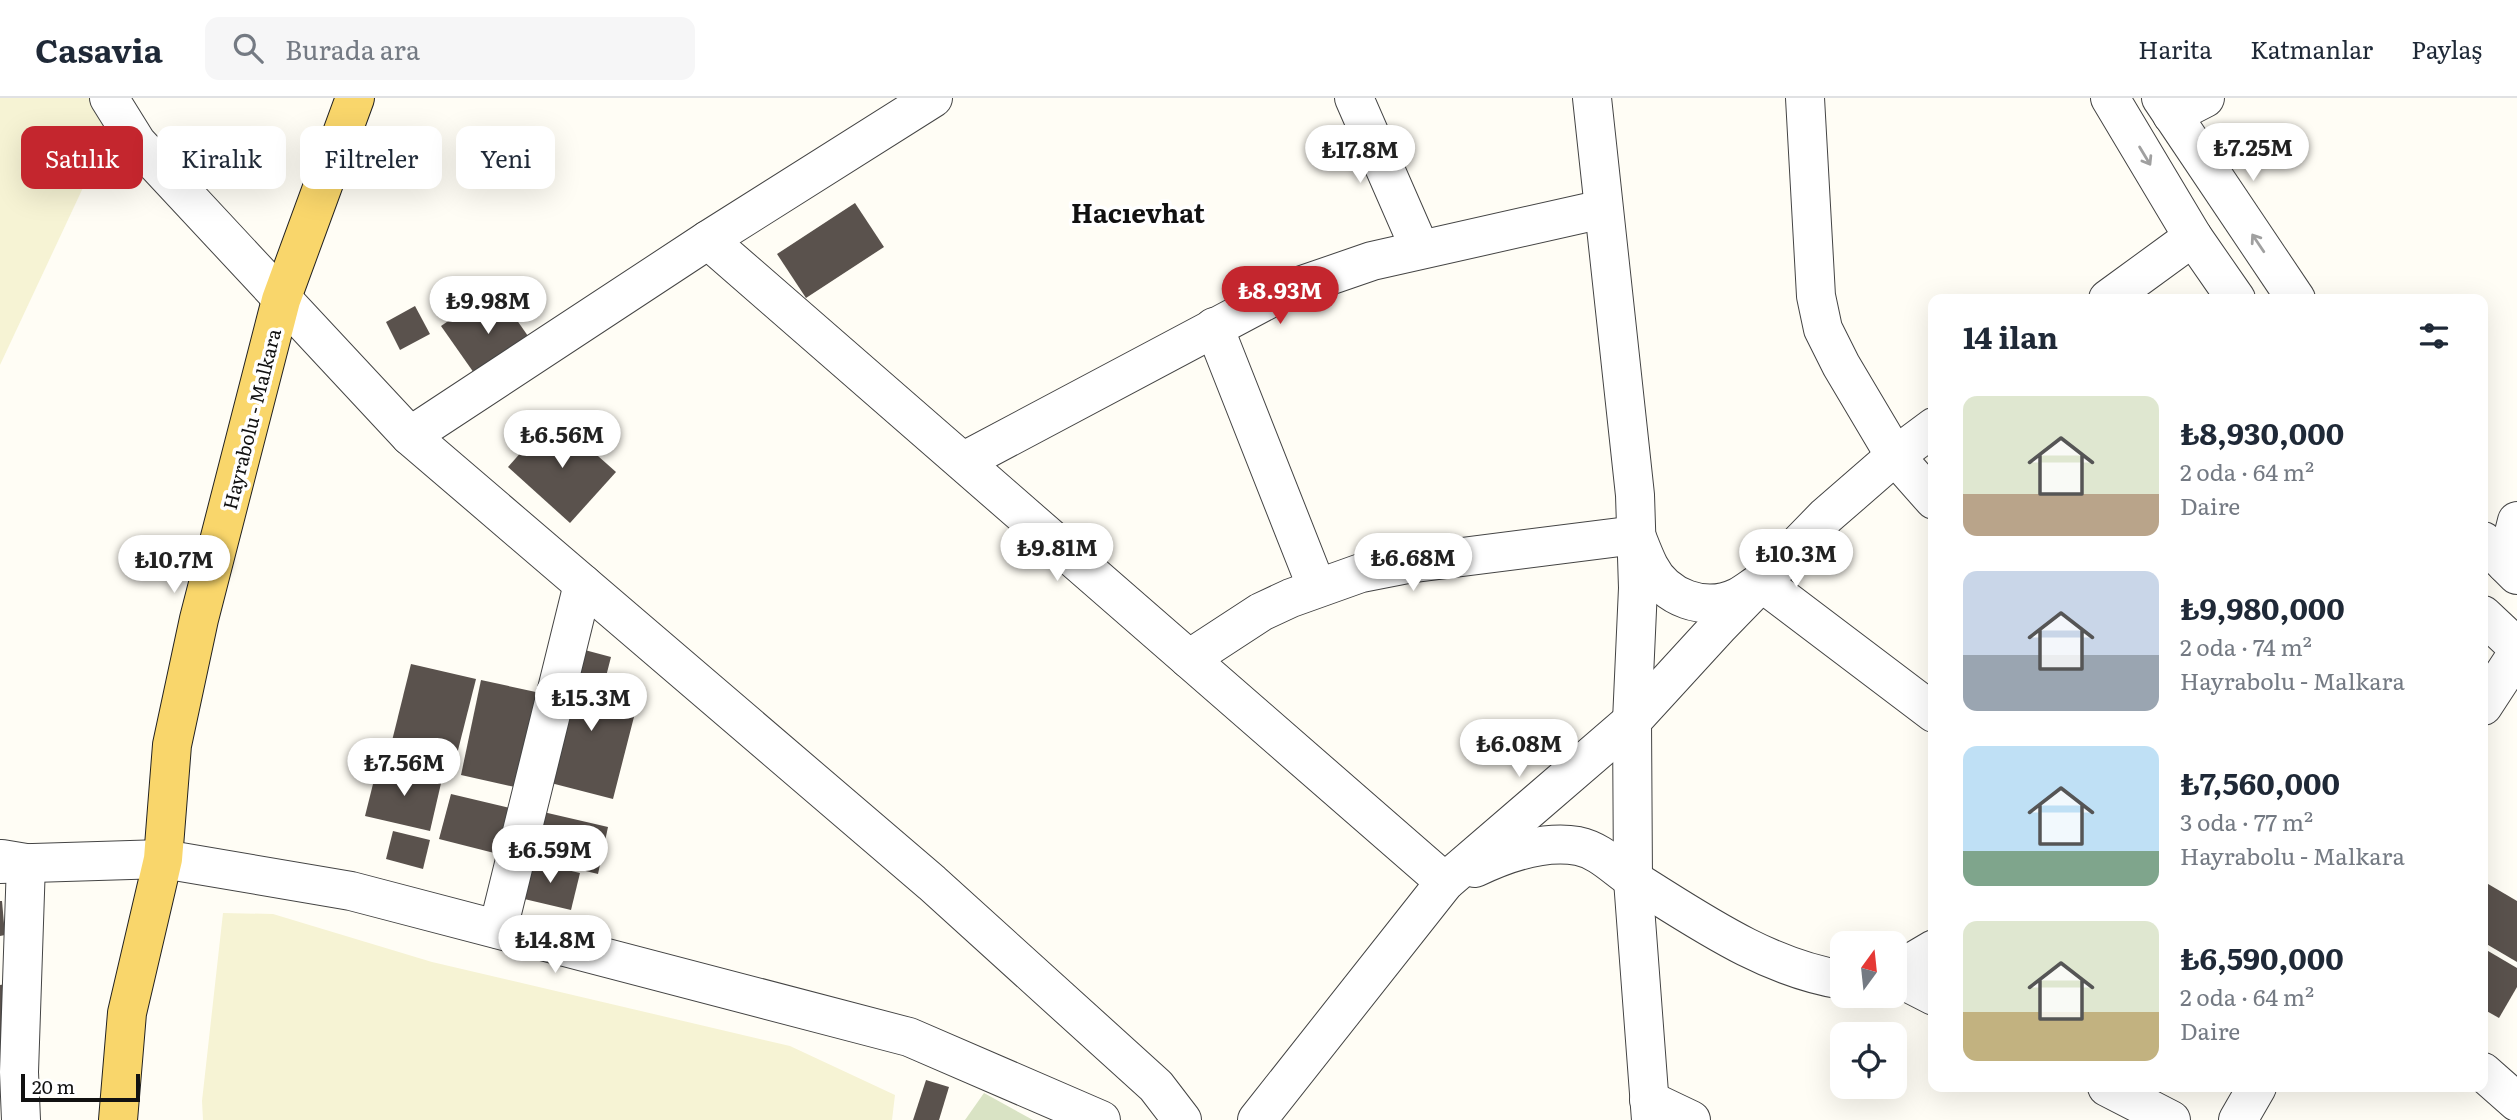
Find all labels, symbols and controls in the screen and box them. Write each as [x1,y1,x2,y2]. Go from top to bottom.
search box [205,17,695,80]
text: Casavia [35,24,163,73]
icon: search [229,29,267,67]
text: Burada ara [285,29,420,68]
text: Harita [2138,31,2212,66]
text: Katmanlar [2250,31,2373,66]
text: Paylaş [2411,31,2482,66]
pin: ₺7.25M [2196,123,2310,183]
chip: Satılık [21,126,143,189]
chip: Kiralık [157,126,286,189]
chip: Filtreler [300,126,442,189]
chip: Yeni [456,126,555,189]
pin: ₺17.8M [1303,126,1417,185]
text: ₺7.25M [2213,129,2293,163]
text: ₺17.8M [1321,131,1399,165]
one-way arrow [2138,146,2152,166]
district label: Hacıevhat [1071,192,1206,231]
one-way arrow [2251,234,2265,253]
pin: ₺8.93M [1223,266,1337,326]
text: ₺8.93M [1238,272,1322,306]
pin: ₺9.98M [431,276,545,336]
text: ₺9.98M [446,282,530,316]
text: 14 ilan [1963,314,2058,358]
icon: filters [2415,317,2453,355]
street label: Hayrabolu - Malkara [215,325,287,512]
pin: ₺6.56M [505,410,619,470]
text: ₺8,930,000 [2180,410,2344,454]
text: ₺6.56M [520,416,604,450]
icon: home [2019,424,2103,508]
text: 2 oda · 64 m² [2180,454,2314,488]
text: Daire [2180,488,2240,522]
pin: ₺9.81M [1000,524,1114,583]
text: ₺9.81M [1016,529,1098,563]
pin: ₺10.3M [1739,530,1853,589]
pin: ₺6.68M [1356,533,1470,593]
text: ₺10.3M [1755,535,1837,569]
pin: ₺10.7M [117,536,231,595]
text: ₺6.68M [1370,539,1456,573]
text: ₺10.7M [134,541,214,575]
text: ₺9,980,000 [2180,585,2345,629]
icon: home [2019,599,2103,683]
text: 2 oda · 74 m² [2180,629,2312,663]
text: Hayrabolu - Malkara [2180,663,2405,697]
pin: ₺15.3M [534,674,648,733]
text: ₺15.3M [551,679,631,713]
pin: ₺6.08M [1462,720,1576,779]
text: ₺6.08M [1476,725,1562,759]
pin: ₺7.56M [347,738,461,798]
text: ₺7.56M [363,744,445,778]
text: ₺7,560,000 [2180,760,2340,804]
icon: home [2019,774,2103,858]
text: 3 oda · 77 m² [2180,804,2313,838]
pin: ₺6.59M [493,826,607,885]
text: ₺6.59M [508,831,592,865]
text: Hayrabolu - Malkara [2180,838,2405,872]
pin: ₺14.8M [498,916,612,975]
text: ₺14.8M [514,921,596,955]
north arrow [1830,931,1908,1008]
map controls [1830,931,1907,1099]
text: ₺6,590,000 [2180,935,2344,979]
icon: home [2019,949,2103,1033]
text: 2 oda · 64 m² [2180,979,2314,1013]
text: Daire [2180,1013,2240,1047]
button: locate [1830,1022,1907,1099]
scale bar [21,1071,140,1103]
text: 20 m [32,1072,75,1100]

